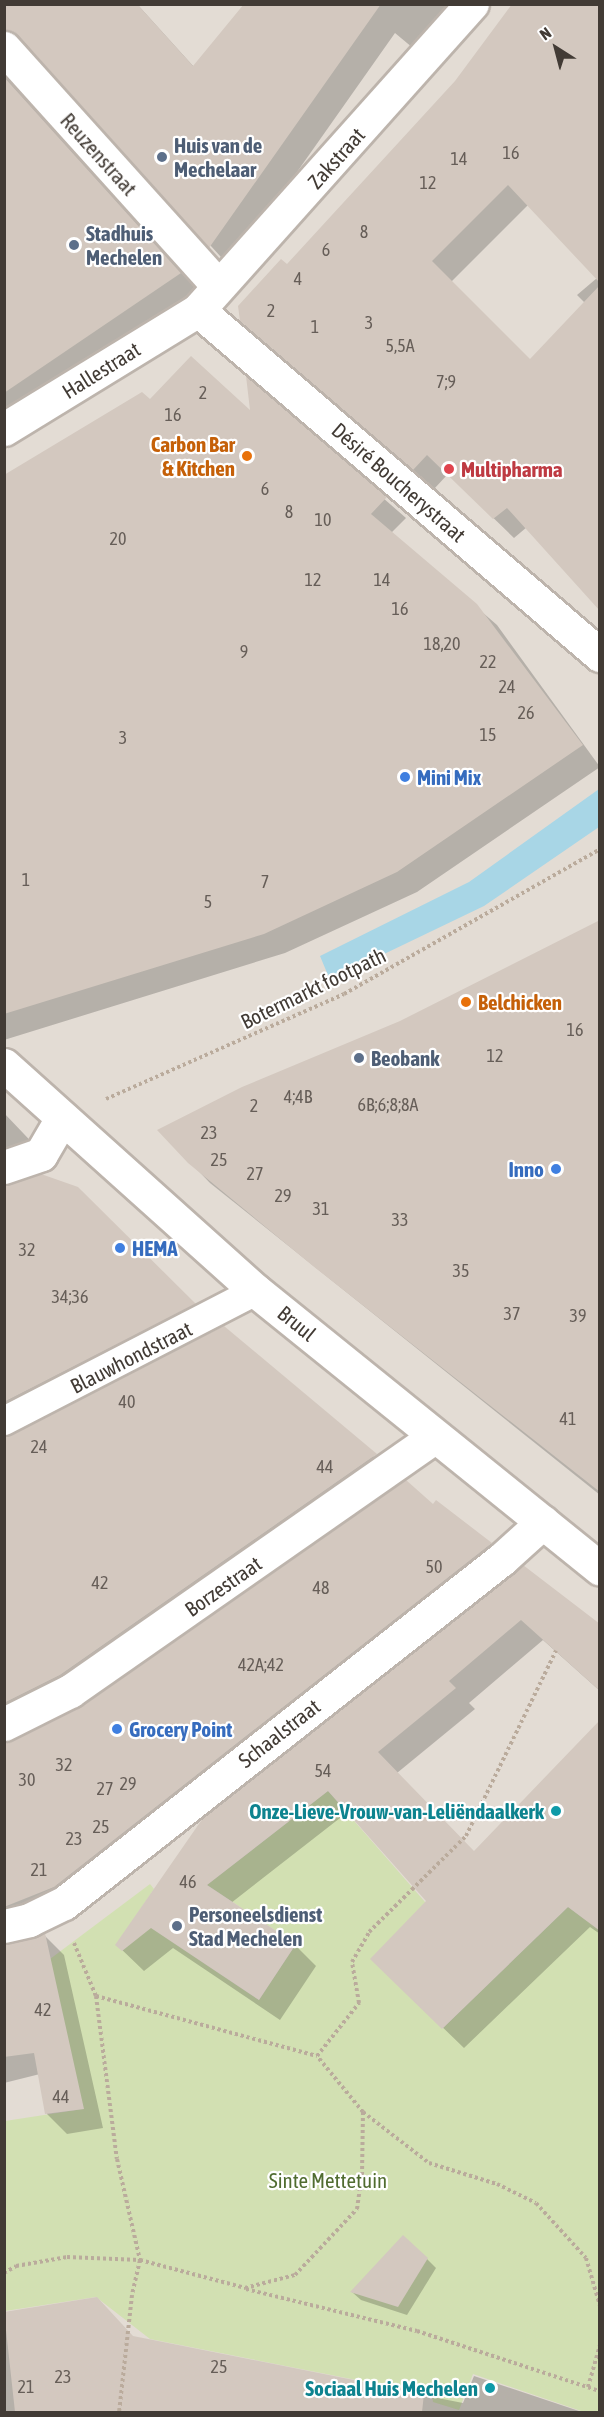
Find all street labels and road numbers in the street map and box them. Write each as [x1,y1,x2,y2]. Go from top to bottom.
street label: Reuzenstraat [55,108,143,200]
street label: Zakstraat [302,122,370,194]
street label: Hallestraat [57,336,145,404]
street label: Désiré Boucherystraat [327,417,471,547]
street label: Botermarkt footpath [236,942,390,1034]
street label: Bruul [273,1300,321,1346]
street label: Blauwhondstraat [66,1316,196,1398]
street label: Borzestraat [180,1551,266,1621]
street label: Schaalstraat [233,1693,325,1773]

